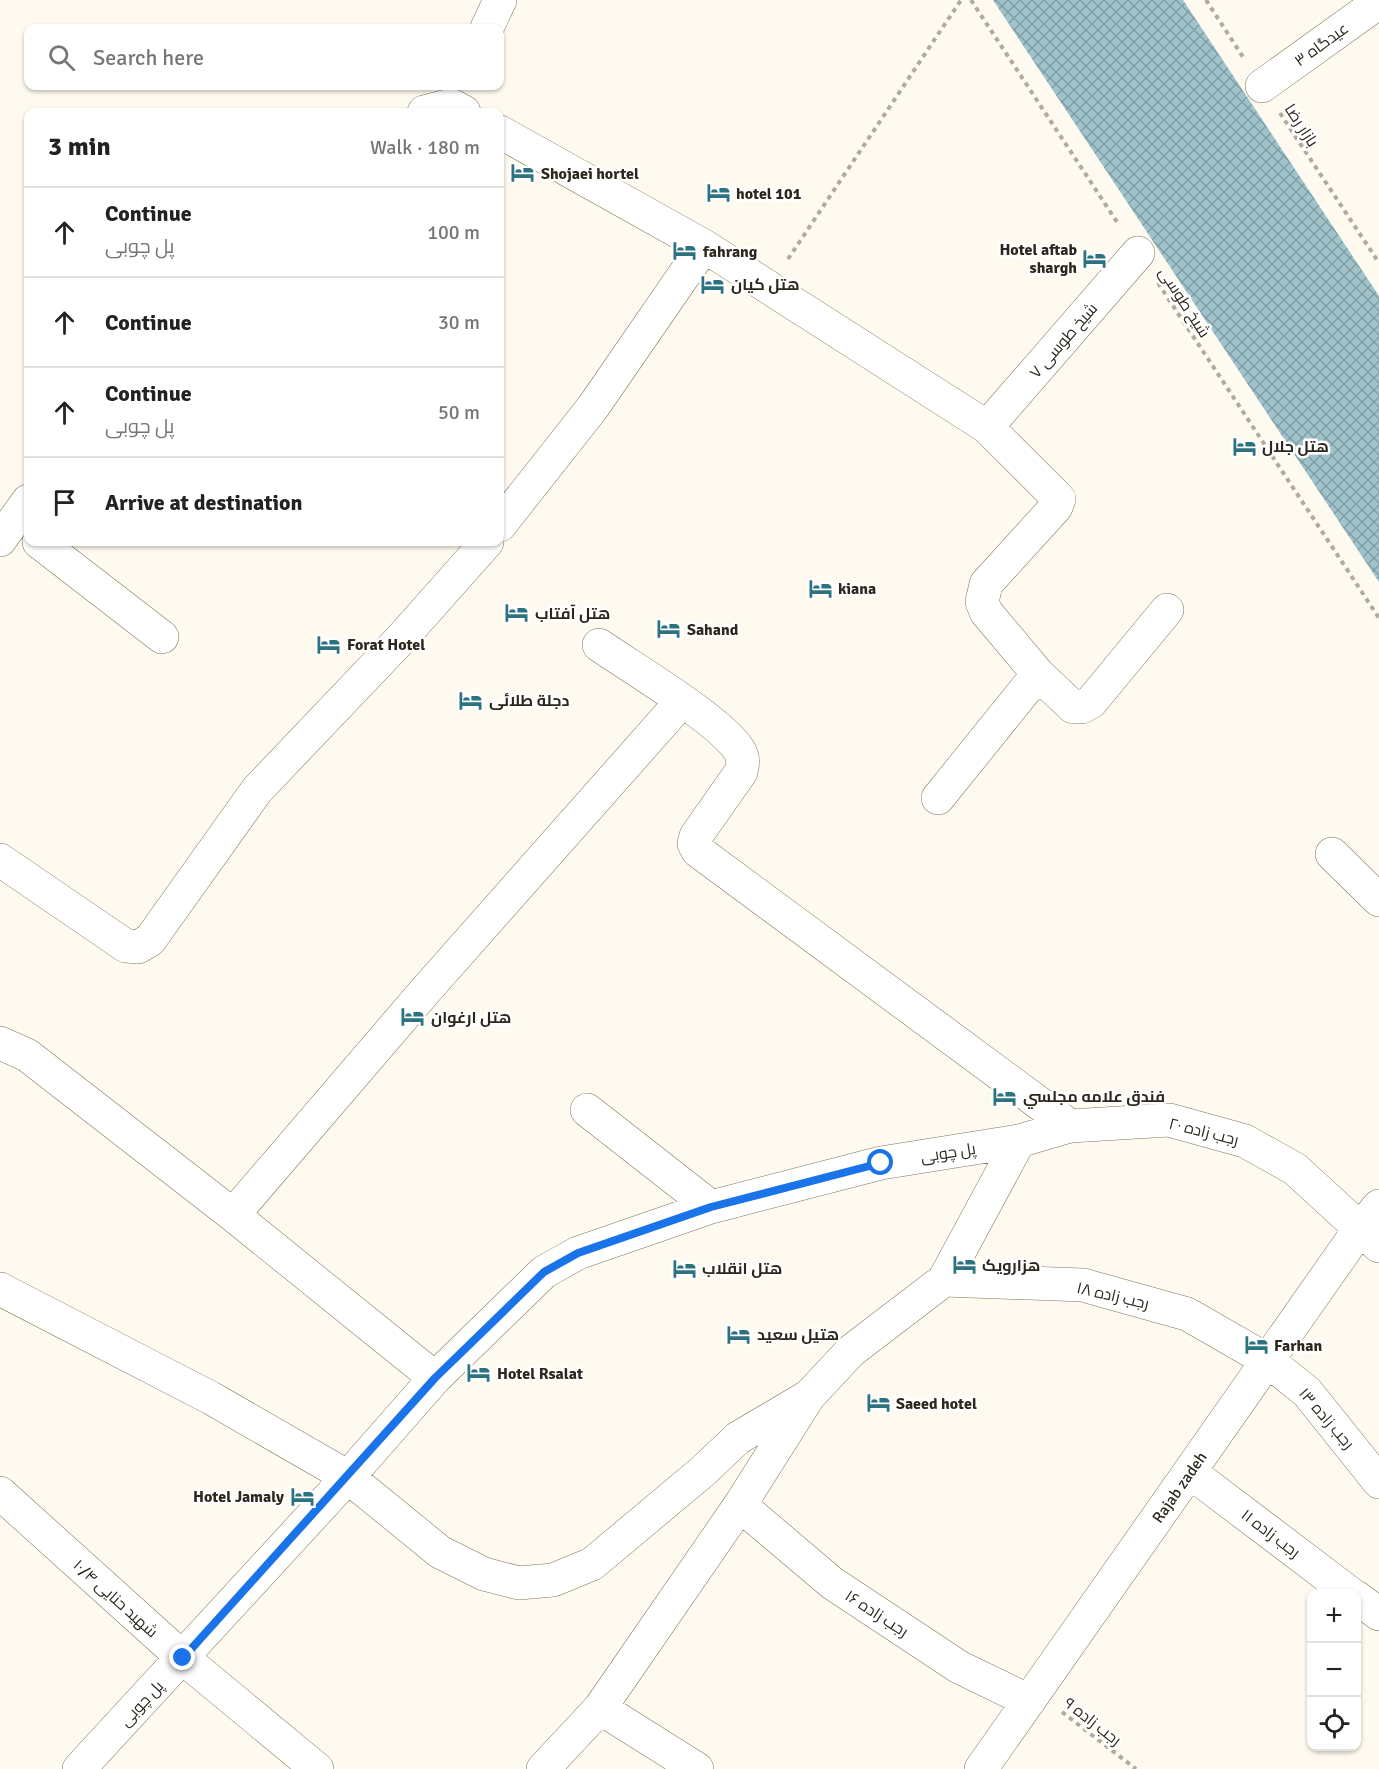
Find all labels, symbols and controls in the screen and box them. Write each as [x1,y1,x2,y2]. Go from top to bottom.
street label: عیدگاه ۳ [1291,19,1353,71]
search box [24,24,504,90]
icon: search [45,41,78,74]
text: Search here [93,44,204,71]
street label: بازار رضا [1280,100,1322,151]
text: 3 min [48,131,111,163]
text: Walk · 180 m [370,135,480,160]
hotel icon: Shojaei hortel [510,160,536,186]
place label: Shojaei hortel [541,164,639,184]
hotel icon: hotel 101 [705,180,731,206]
place label: hotel 101 [736,184,802,204]
text: Continue [105,200,192,227]
icon: ahead [48,216,81,249]
text: 100 m [427,220,480,245]
text: پل چوبی [105,234,174,259]
hotel icon: fahrang [672,238,698,264]
place label: Hotel aftab shargh [999,240,1077,278]
place label: fahrang [702,242,758,262]
hotel icon: Hotel aftab shargh [1082,245,1108,271]
street label: شیخ طوسی [1153,264,1214,342]
hotel icon: هتل کیان [700,271,726,297]
place label: هتل کیان [731,275,800,295]
street label: شیخ طوسی ۷ [1026,299,1103,383]
icon: ahead [48,306,81,339]
text: Continue [105,309,192,336]
text: 30 m [438,310,480,335]
text: Continue [105,380,192,407]
icon: ahead [48,396,81,429]
text: 50 m [438,400,480,425]
text: پل چوبی [105,414,174,439]
hotel icon: هتل جلال [1231,433,1257,459]
place label: هتل جلال [1262,437,1329,457]
icon: arrive [48,486,81,519]
text: Arrive at destination [105,489,302,516]
hotel icon: kiana [807,575,833,601]
place label: kiana [838,579,876,599]
hotel icon: هتل آفتاب [504,600,530,626]
place label: هتل آفتاب [535,604,610,624]
hotel icon: Sahand [656,616,682,642]
place label: Sahand [687,620,739,640]
hotel icon: Forat Hotel [316,631,342,657]
place label: Forat Hotel [347,635,425,655]
hotel icon: دجلة طلائی [458,687,484,713]
place label: دجلة طلائی [489,691,569,711]
hotel icon: هتل ارغوان [400,1004,426,1030]
place label: هتل ارغوان [431,1008,511,1028]
hotel icon: فندق علامه مجلسي [992,1083,1018,1109]
place label: فندق علامه مجلسي [1023,1087,1165,1109]
street label: رجب زاده ۲۰ [1167,1114,1241,1150]
street label: پل چوبی [919,1139,978,1168]
route start [867,1149,893,1175]
hotel icon: هزارویک [951,1252,977,1278]
hotel icon: هتل انقلاب [671,1255,697,1281]
place label: هزارویک [982,1256,1040,1276]
place label: هتل انقلاب [702,1259,782,1279]
street label: رجب زاده ۱۸ [1075,1278,1151,1314]
hotel icon: هتیل سعید [726,1321,752,1347]
place label: هتیل سعید [757,1325,839,1345]
hotel icon: Farhan [1243,1332,1269,1358]
place label: Farhan [1274,1336,1322,1356]
hotel icon: Hotel Rsalat [466,1360,492,1386]
place label: Hotel Rsalat [497,1364,583,1384]
street label: رجب زاده ۱۳ [1294,1384,1358,1453]
hotel icon: Saeed hotel [865,1390,891,1416]
place label: Saeed hotel [896,1394,977,1414]
street label: Rajab zadeh [1148,1448,1212,1527]
hotel icon: Hotel Jamaly [289,1483,315,1509]
place label: Hotel Jamaly [193,1487,284,1507]
street label: رجب زاده ۱۱ [1237,1505,1304,1562]
street label: شهید حنایی ۱۰/۴ [69,1555,162,1642]
street label: رجب زاده ۱۶ [841,1586,912,1642]
map controls [1307,1589,1361,1751]
button: + [1307,1589,1361,1643]
button: − [1307,1643,1361,1697]
route end [169,1644,195,1670]
street label: پل چوبی [115,1676,169,1731]
street label: رجب زاده ۹ [1060,1693,1125,1750]
button: locate [1307,1697,1361,1751]

